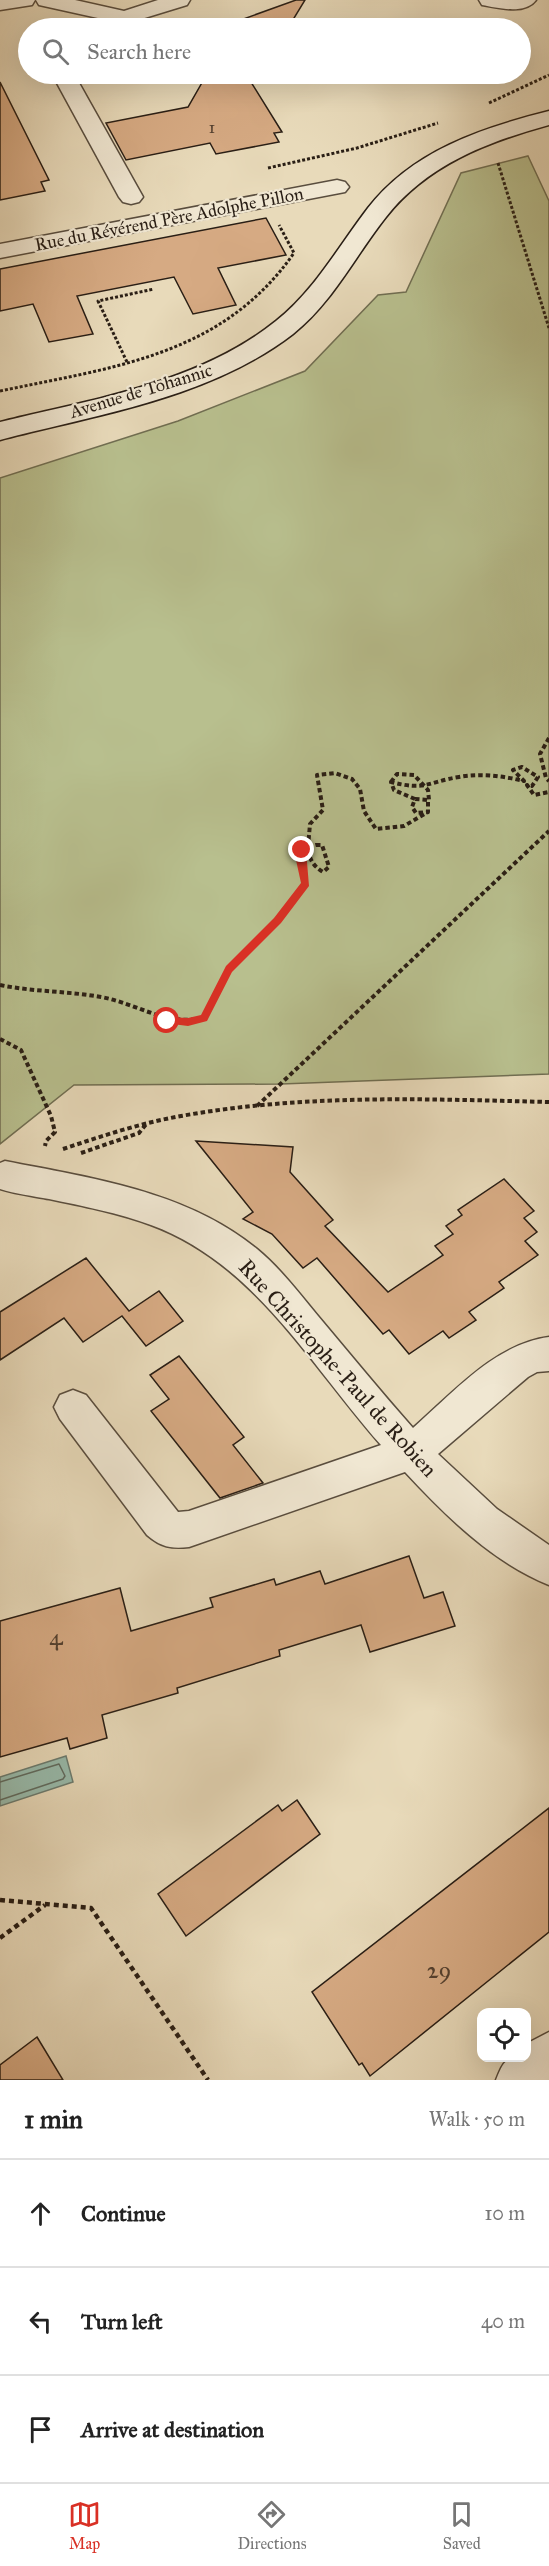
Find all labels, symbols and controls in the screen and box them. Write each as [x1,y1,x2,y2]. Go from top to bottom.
search box [18,18,531,84]
icon: search [39,35,72,68]
text: Search here [87,38,191,65]
house number: 1 [209,118,215,137]
street label: Rue du Révérend Père Adolphe Pillon [33,182,306,256]
street label: Avenue de Tohannic [66,359,215,423]
route end [288,836,314,862]
route start [153,1007,179,1033]
street label: Rue Christophe-Paul de Robien [233,1254,443,1483]
house number: 4 [49,1622,63,1652]
house number: 29 [427,1955,451,1985]
map controls [477,2008,531,2062]
button: locate [477,2008,531,2062]
text: 1 min [24,2103,83,2135]
text: Walk · 50 m [429,2107,525,2131]
icon: ahead [24,2197,57,2230]
text: Continue [81,2200,166,2227]
text: 10 m [484,2201,525,2225]
icon: left [24,2305,57,2338]
text: Turn left [81,2308,163,2335]
text: 40 m [481,2309,525,2333]
icon: arrive [24,2413,57,2446]
text: Arrive at destination [81,2416,264,2443]
tab: Map [68,2498,101,2553]
tab: Directions [237,2498,306,2553]
tab: Saved [443,2498,481,2553]

